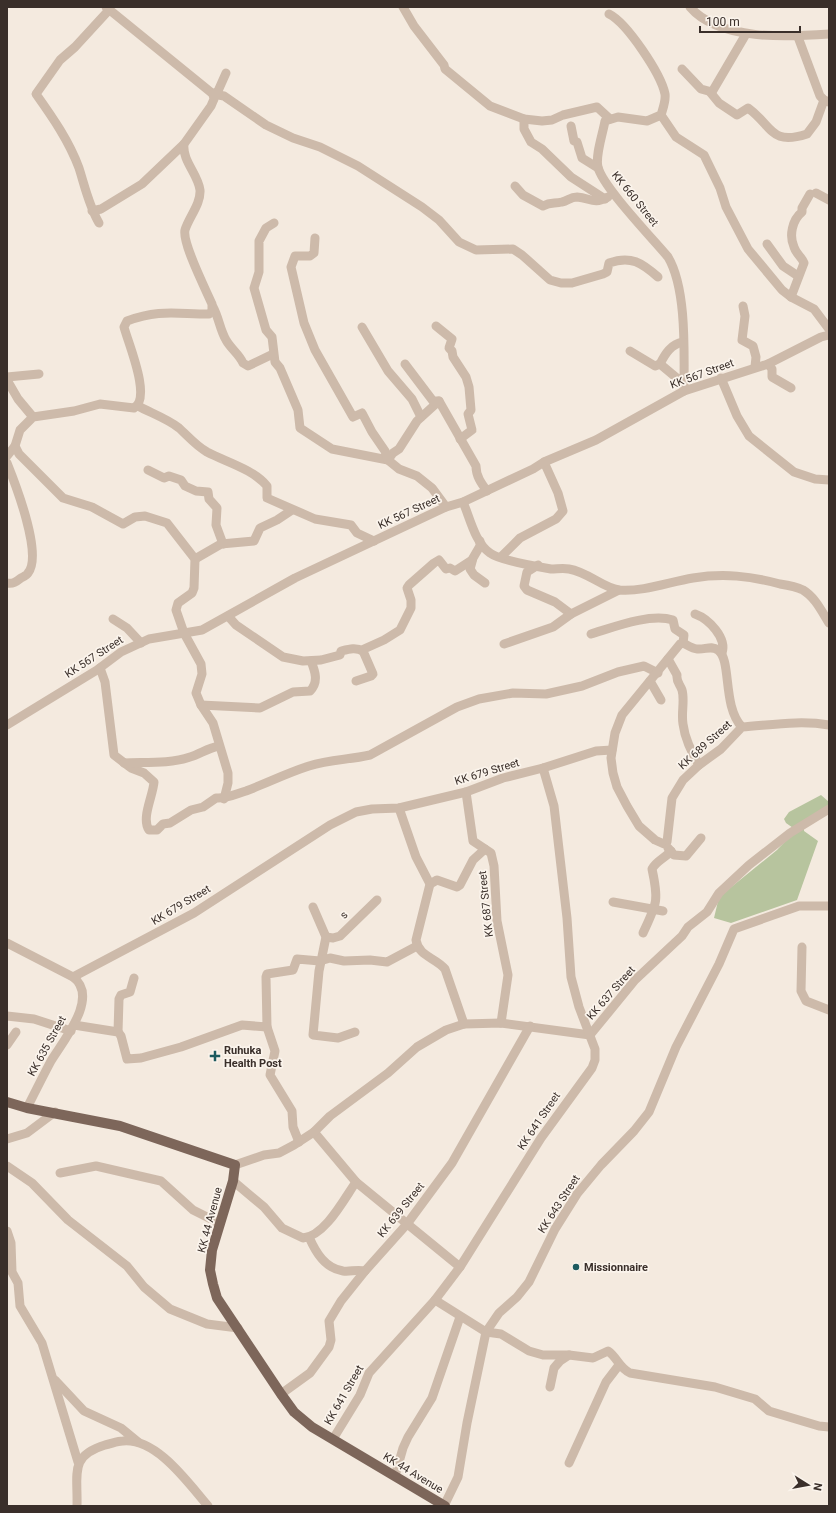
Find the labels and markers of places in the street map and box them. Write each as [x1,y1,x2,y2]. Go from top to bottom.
place label: Ruhuka Health Post [224,1044,282,1070]
marker: Ruhuka Health Post [209,1050,221,1062]
place label: Missionnaire [584,1261,648,1274]
marker: Missionnaire [571,1262,581,1272]

